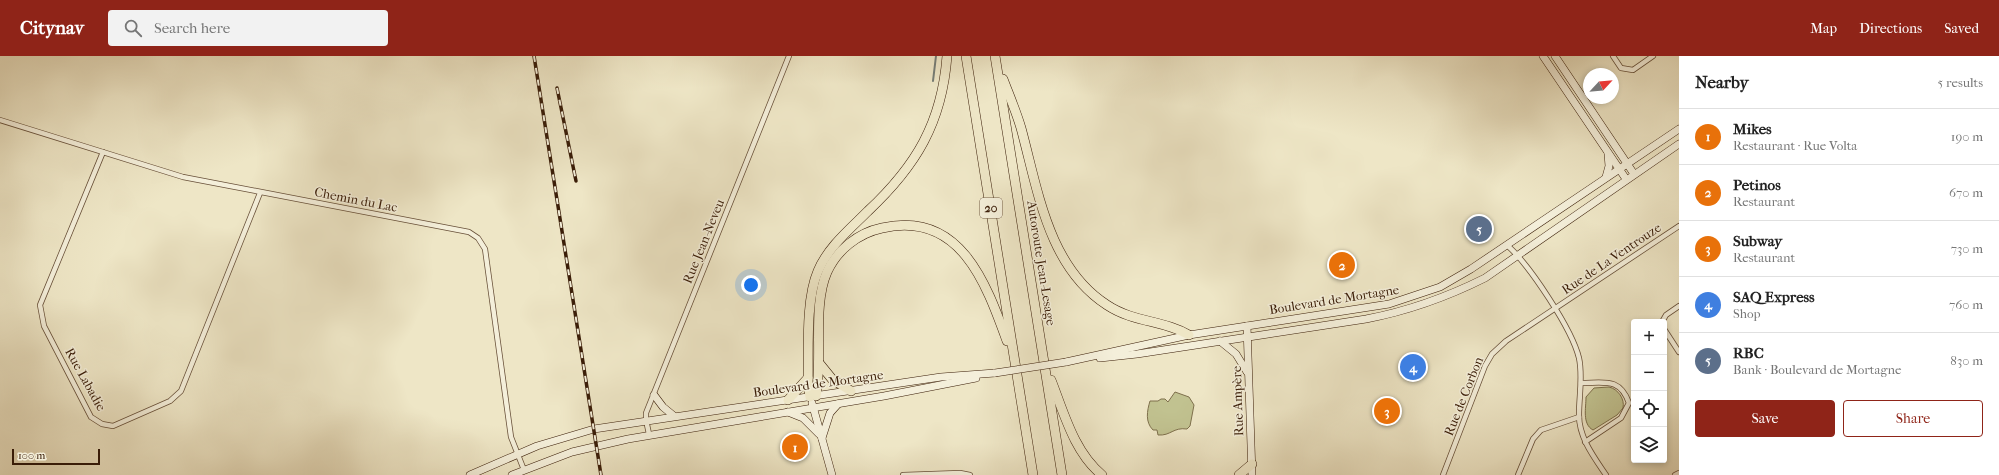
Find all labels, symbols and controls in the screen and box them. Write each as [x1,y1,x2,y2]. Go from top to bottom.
search box [108,10,388,46]
text: Citynav [20,17,84,39]
icon: search [122,17,144,39]
text: Search here [154,19,230,37]
text: Map [1810,20,1837,37]
text: Directions [1859,20,1922,37]
text: Saved [1944,20,1979,37]
north arrow [1583,68,1619,104]
text: Nearby [1695,72,1749,92]
text: 5 results [1938,75,1983,90]
text: Mikes [1733,120,1772,138]
text: 1 [1706,129,1710,144]
text: 190 m [1951,129,1983,144]
text: Restaurant · Rue Volta [1733,138,1857,153]
text: Petinos [1733,176,1781,194]
street label: Chemin du Lac [313,184,399,215]
text: 2 [1705,185,1711,200]
text: 670 m [1949,185,1983,200]
text: Restaurant [1733,194,1795,209]
street label: Rue Jean-Neveu [680,196,727,286]
road number: 20 [980,198,1002,218]
street label: Autoroute Jean-Lesage [1024,199,1059,327]
pin: 5 [1466,214,1492,244]
street label: Rue de La Ventrouze [1559,219,1664,297]
text: Subway [1733,232,1782,250]
text: 3 [1705,241,1711,256]
text: 730 m [1951,241,1983,256]
pin: 2 [1329,250,1355,280]
text: Restaurant [1733,250,1795,265]
your location [741,275,761,295]
street label: Boulevard de Mortagne [1268,282,1401,317]
text: SAQ Express [1733,288,1815,306]
text: 4 [1704,297,1712,312]
text: 760 m [1949,297,1983,312]
text: Shop [1733,306,1761,321]
map controls [1631,319,1667,463]
button: + [1631,319,1667,355]
text: RBC [1733,344,1764,362]
street label: Rue Labadie [62,345,109,414]
pin: 4 [1400,352,1426,382]
text: 5 [1705,353,1711,368]
text: 830 m [1950,353,1983,368]
street label: Rue de Corbon [1441,354,1486,438]
button: − [1631,355,1667,391]
text: Bank · Boulevard de Mortagne [1733,362,1901,377]
street label: Rue Ampère [1229,365,1246,436]
street label: Boulevard de Mortagne [752,367,885,400]
button: locate [1631,391,1667,427]
pin: 3 [1374,396,1400,426]
button: Save [1695,400,1835,437]
button: Share [1843,400,1983,437]
button: layers [1631,427,1667,463]
pin: 1 [782,432,808,462]
scale bar [12,447,100,466]
text: 100 m [18,449,46,462]

